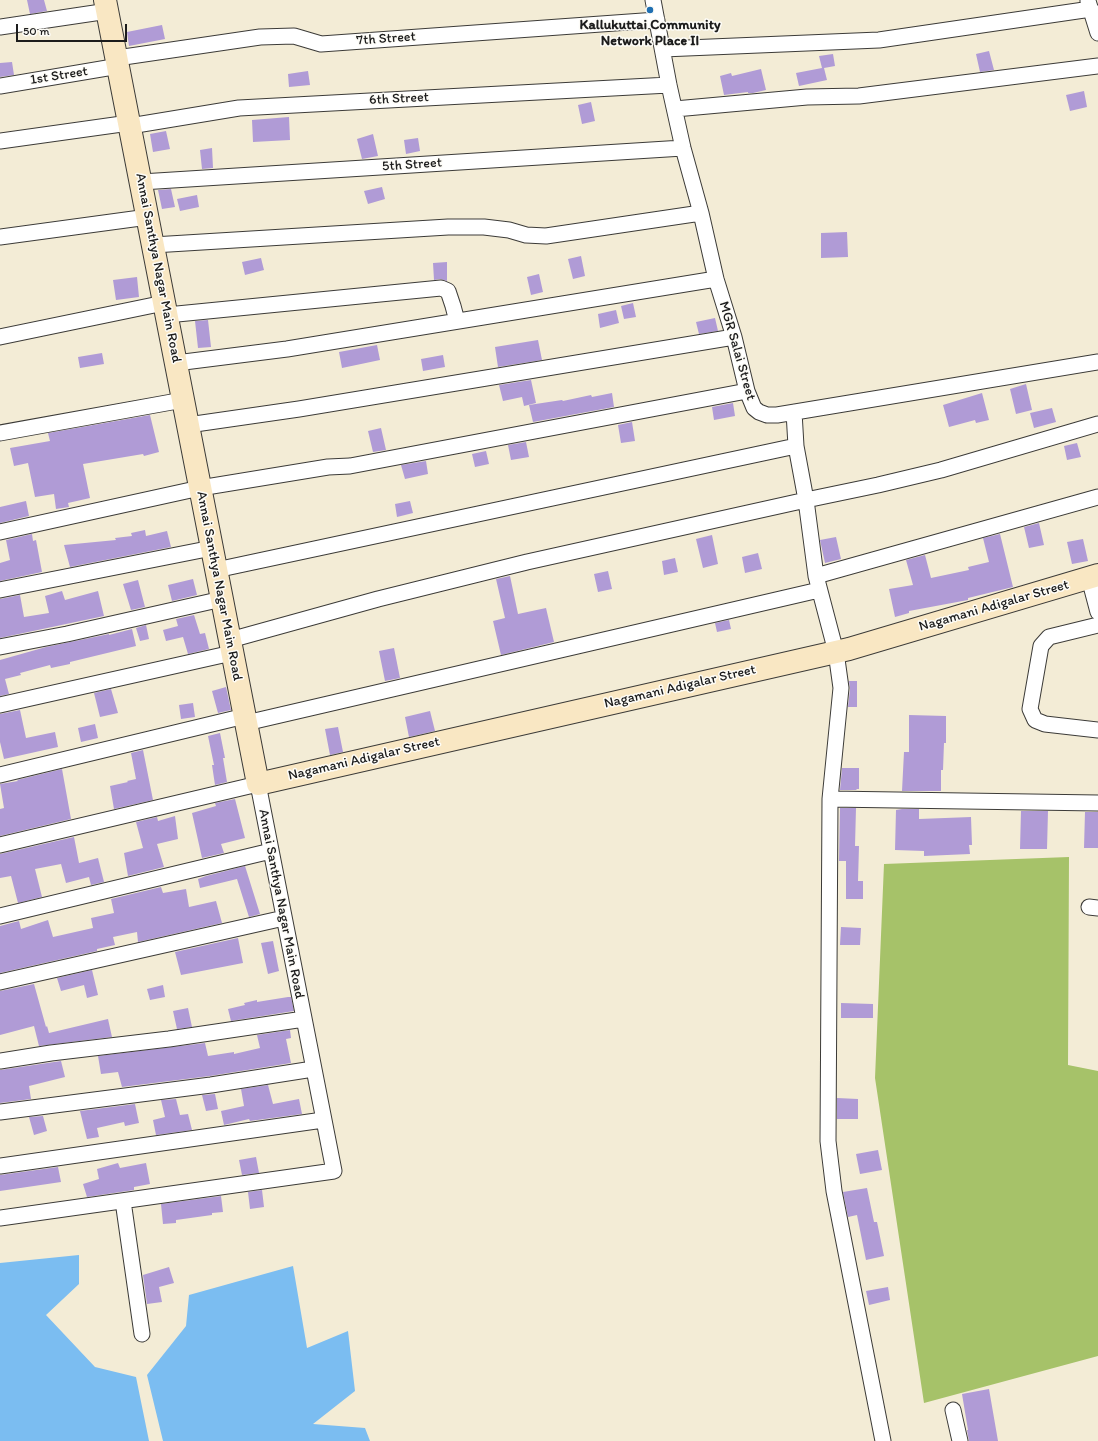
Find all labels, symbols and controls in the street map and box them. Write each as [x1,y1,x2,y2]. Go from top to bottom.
marker: Kallukuttai Community Network Place II [645,5,655,15]
scale bar [18,16,129,42]
place label: Kallukuttai Community Network Place II [579,17,721,50]
text: 50 m [23,24,49,38]
street label: 7th Street [356,29,416,49]
street label: 1st Street [29,63,89,89]
street label: 6th Street [369,89,429,109]
street label: 5th Street [382,155,442,175]
street label: Annai Santhya Nagar Main Road [131,172,185,364]
street label: MGR Salai Street [715,300,759,402]
street label: Annai Santhya Nagar Main Road [192,490,246,682]
street label: Nagamani Adigalar Street [917,577,1071,635]
street label: Nagamani Adigalar Street [602,661,758,713]
street label: Nagamani Adigalar Street [286,733,442,785]
street label: Annai Santhya Nagar Main Road [254,808,308,1000]

